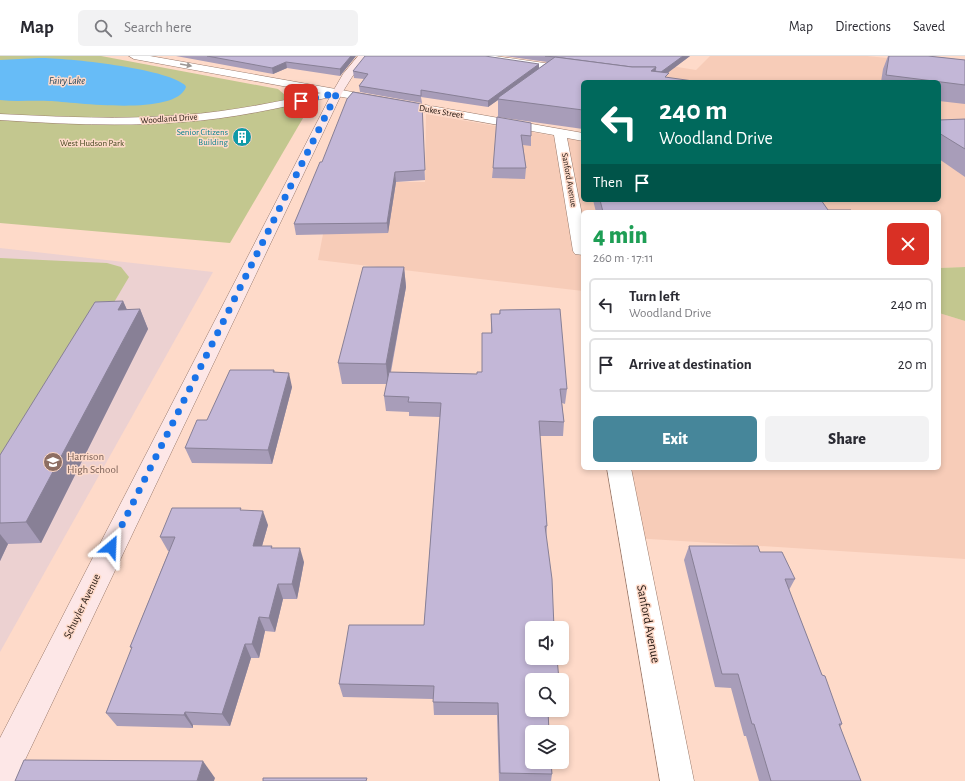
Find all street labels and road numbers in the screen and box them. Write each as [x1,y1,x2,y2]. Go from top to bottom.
street label: Dukes Street [418,104,464,120]
street label: Woodland Drive [140,113,198,125]
street label: Sanford Avenue [560,152,578,208]
street label: Schuyler Avenue [62,572,102,640]
street label: Sanford Avenue [634,584,662,664]

